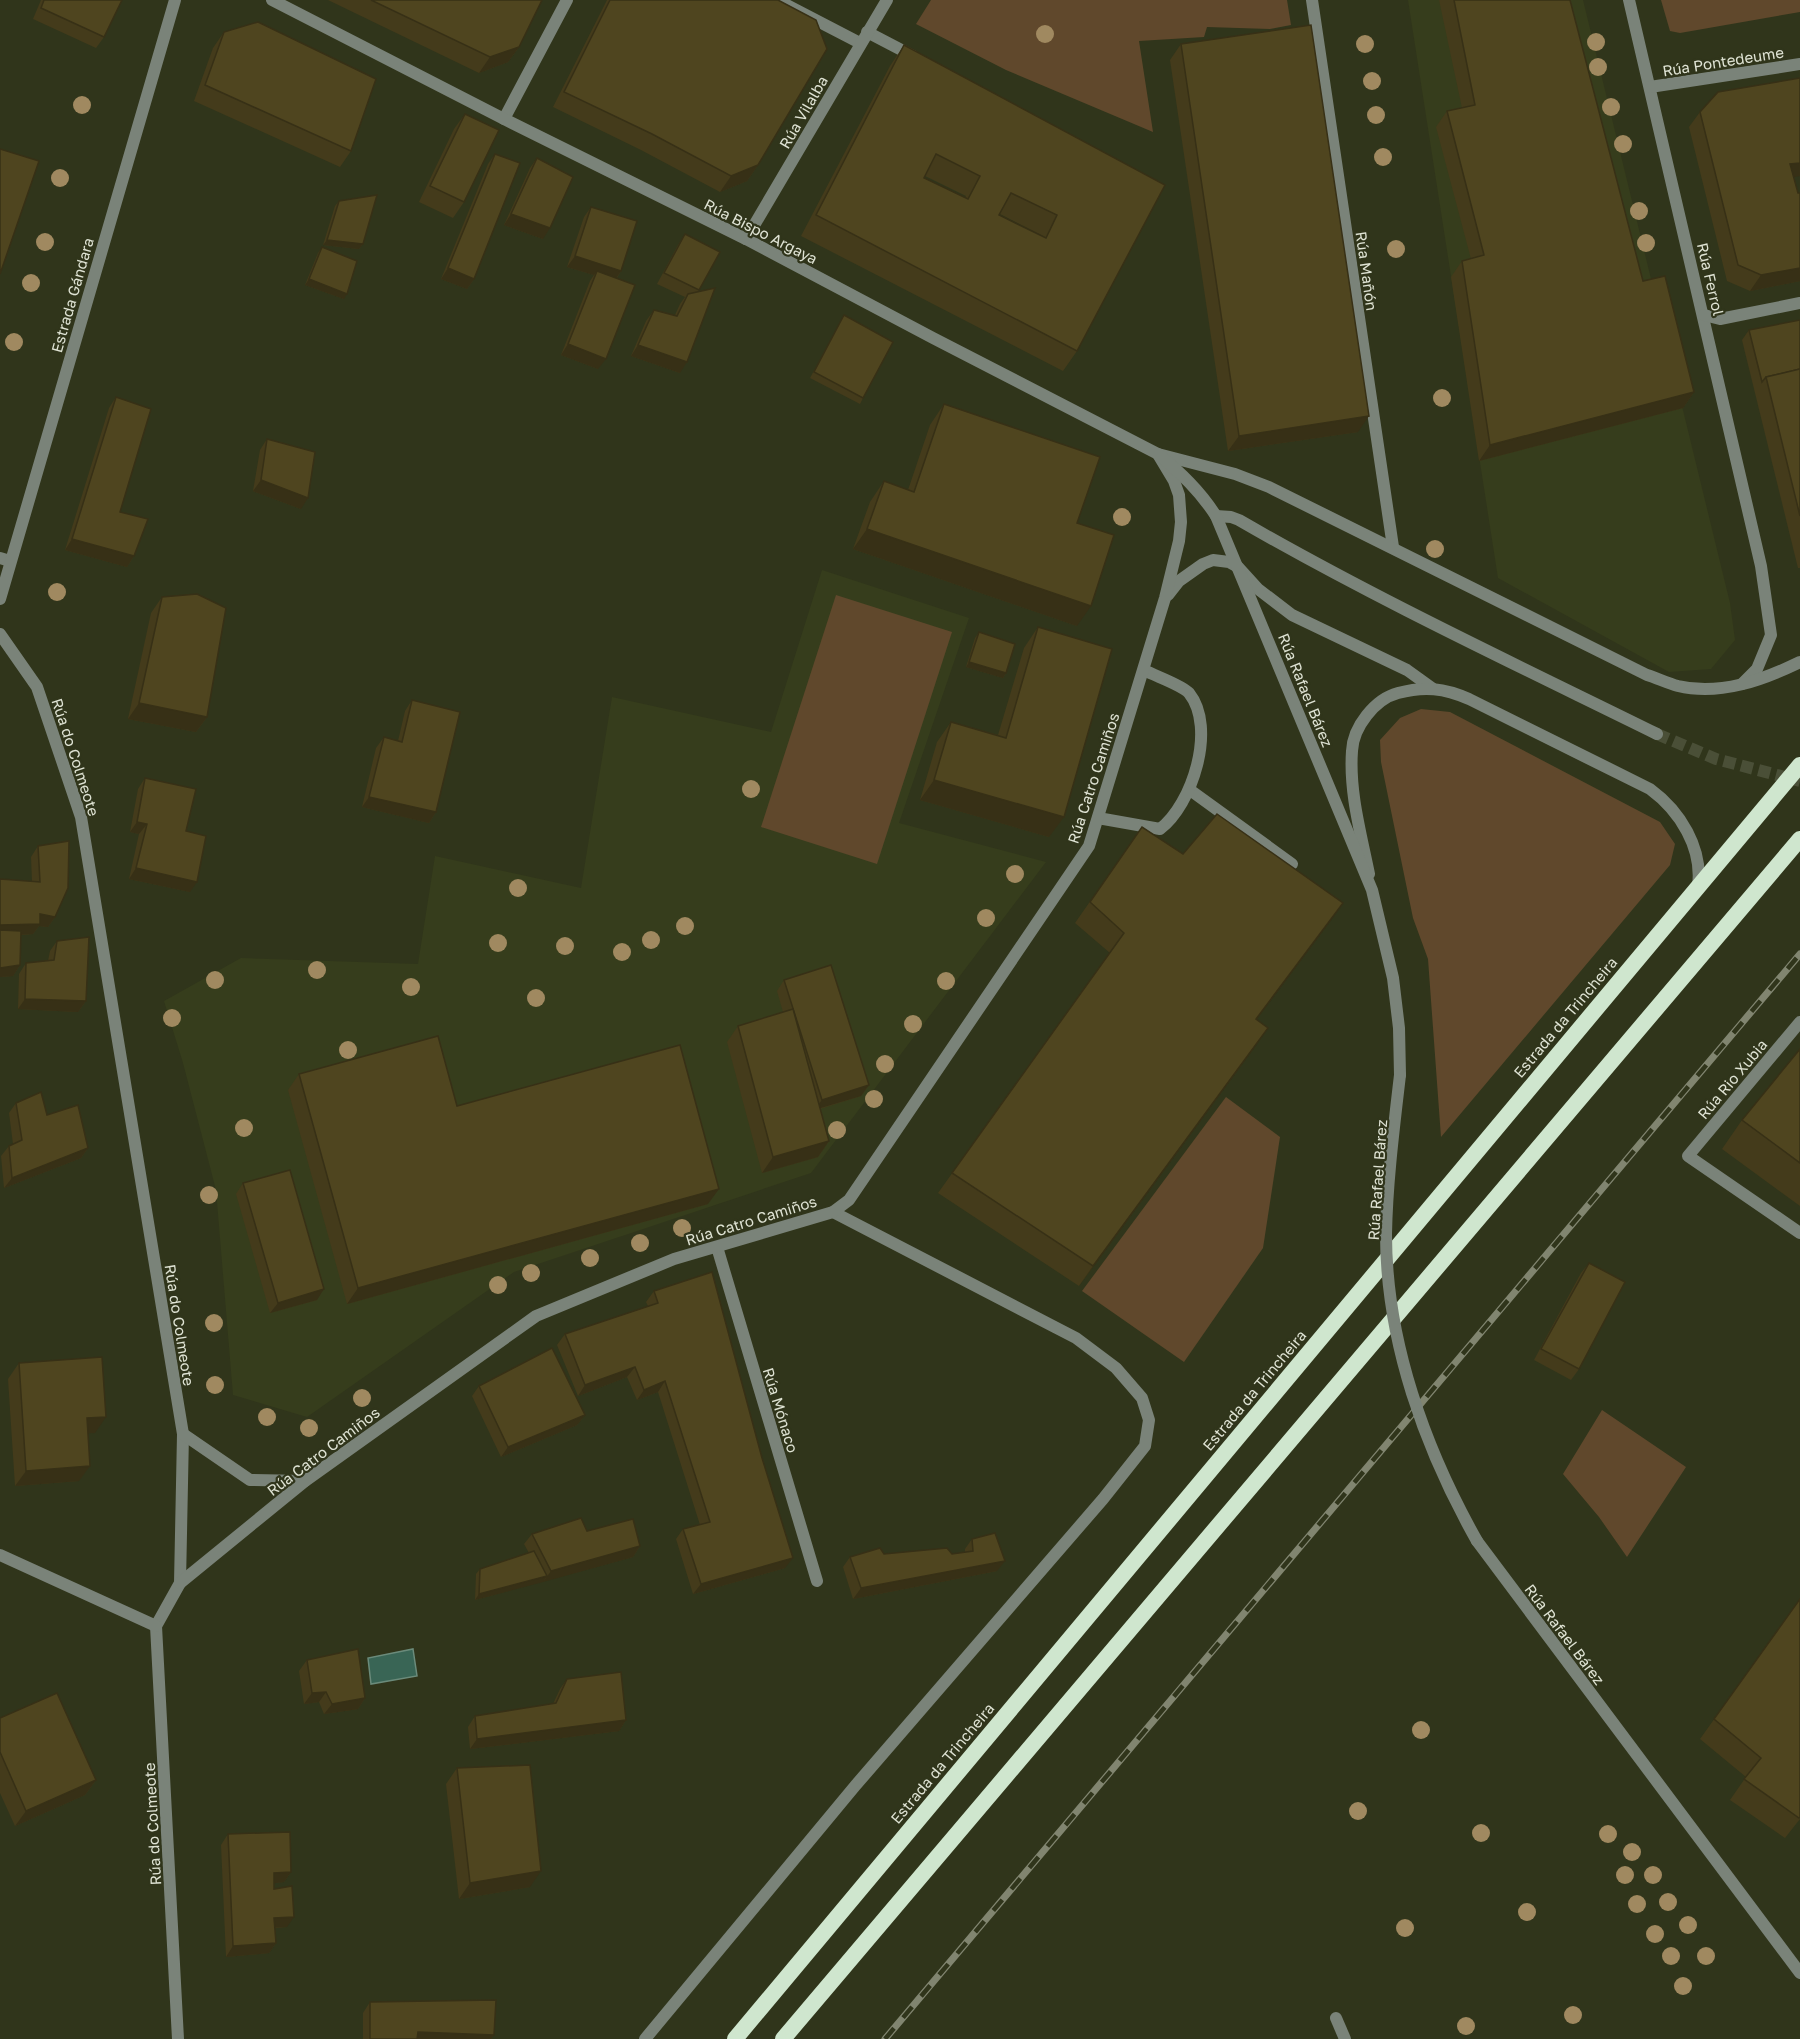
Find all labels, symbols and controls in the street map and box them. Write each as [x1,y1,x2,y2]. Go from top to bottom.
street label: Rúa Pontedeume [1661,42,1785,79]
street label: Rúa Vilalba [775,72,831,152]
street label: Rúa Bispo Argaya [701,195,821,267]
street label: Rúa Mañón [1353,230,1381,312]
street label: Estrada Gándara [47,235,97,355]
street label: Rúa Ferrol [1694,241,1728,317]
street label: Rúa Rafael Bárez [1275,630,1337,750]
street label: Rúa do Colmeote [48,696,104,818]
street label: Rúa Catro Camiños [1063,710,1123,846]
street label: Estrada da Trincheira [1509,953,1621,1081]
street label: Rúa Rio Xubia [1693,1035,1771,1123]
street label: Rúa Rafael Bárez [1364,1119,1390,1241]
street label: Rúa Catro Camiños [683,1191,819,1249]
street label: Rúa do Colmeote [162,1263,199,1387]
street label: Estrada da Trincheira [1198,1326,1310,1454]
street label: Rúa Mónaco [760,1365,802,1455]
street label: Rúa Catro Camiños [263,1403,383,1499]
street label: Rúa Rafael Bárez [1521,1580,1609,1688]
street label: Estrada da Trincheira [886,1699,998,1827]
street label: Rúa do Colmeote [140,1762,164,1886]

